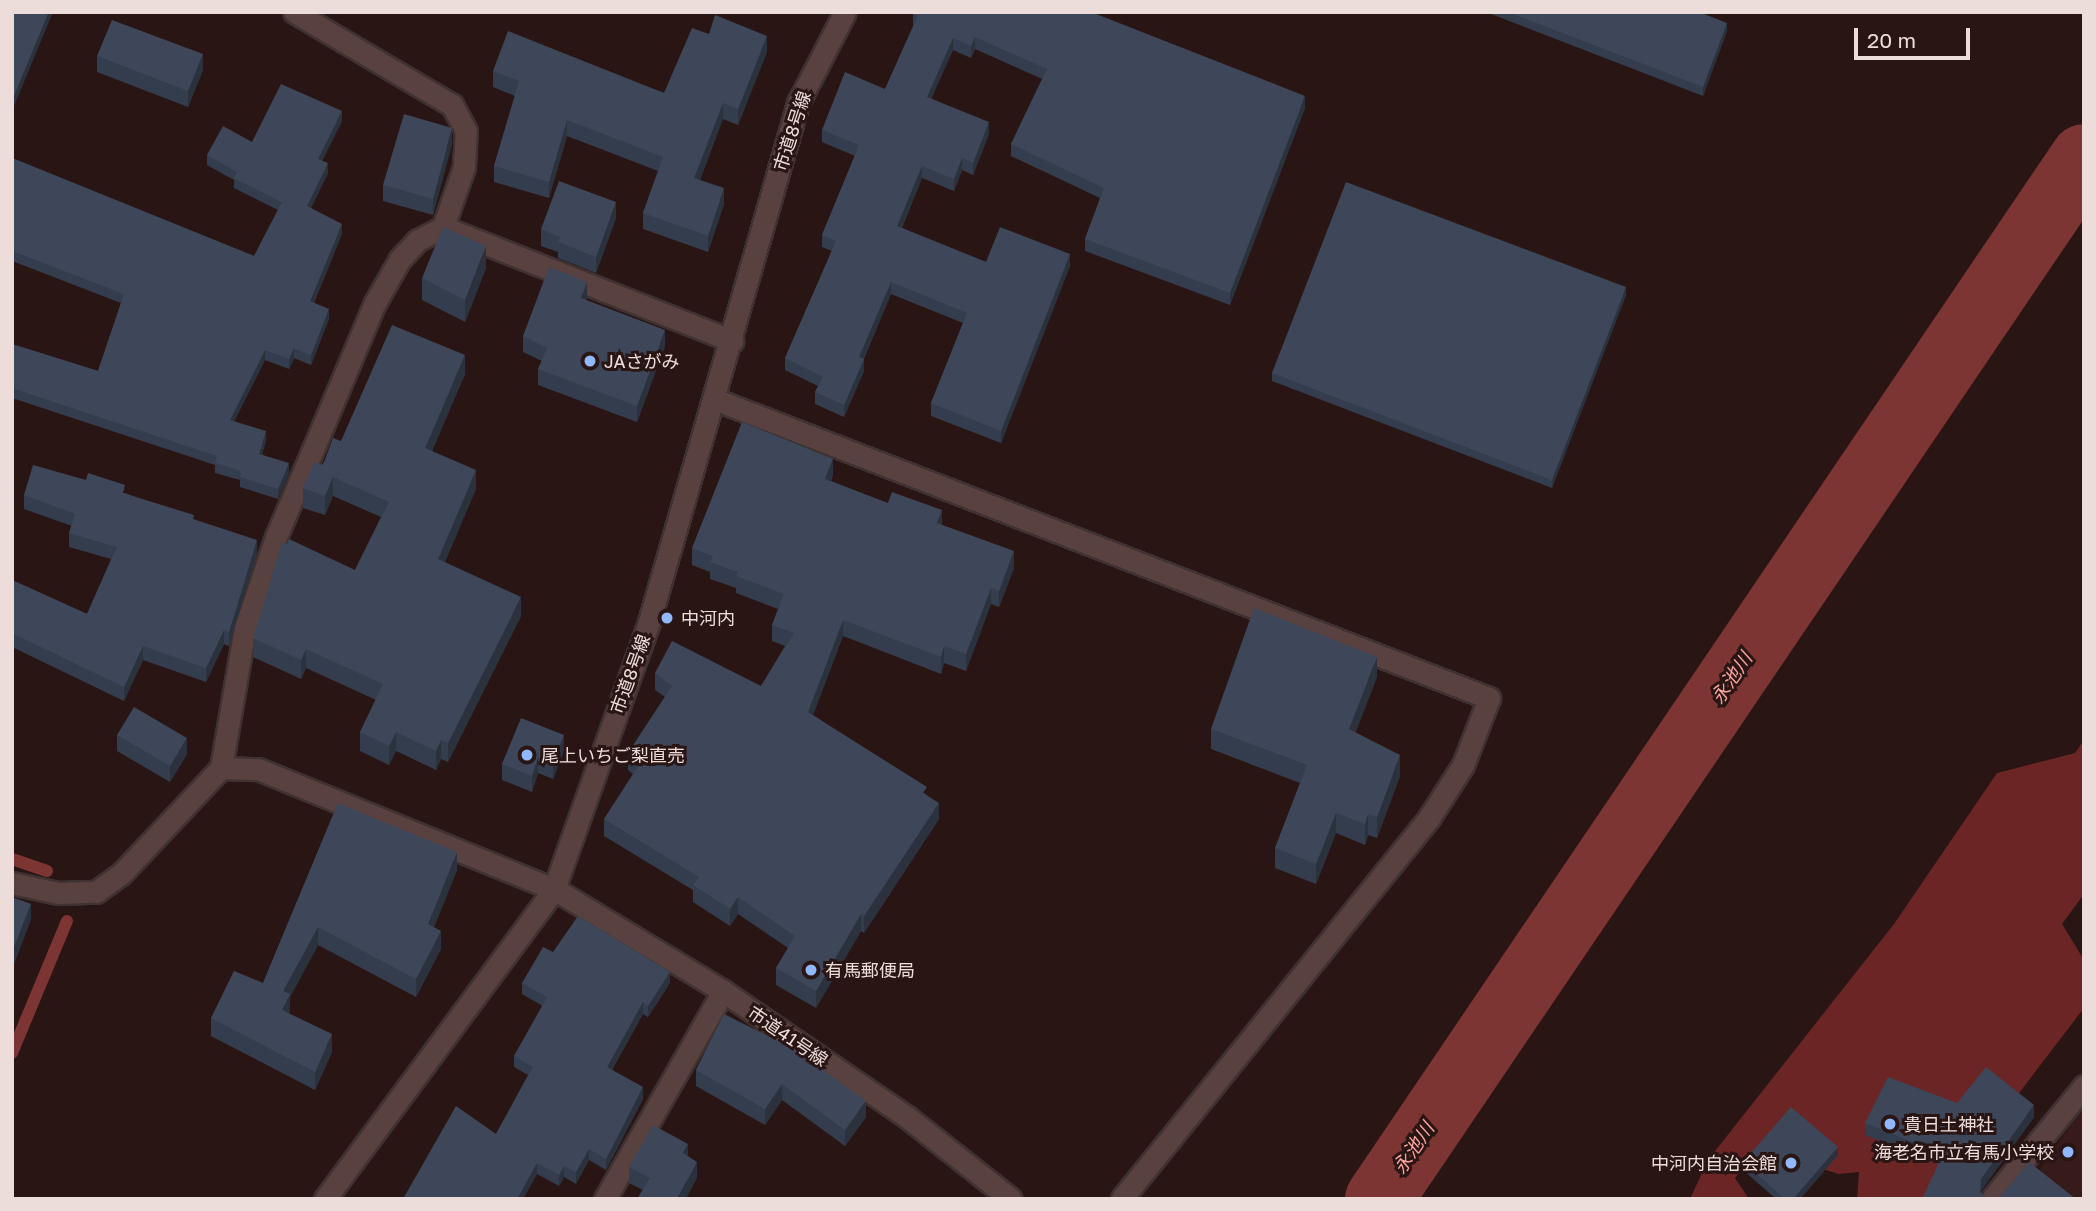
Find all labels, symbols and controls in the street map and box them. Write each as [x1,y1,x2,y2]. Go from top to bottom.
scale bar [1858,14,1974,58]
text: 20 m [1867,27,1916,53]
street label: 市道8号線 [769,88,815,174]
place label: JAさがみ [604,350,680,372]
marker: JAさがみ [582,353,598,369]
place label: 中河内 [681,607,735,629]
marker: 中河内 [659,610,675,626]
street label: 市道8号線 [606,631,654,717]
water label: 永池川 [1706,648,1756,708]
place label: 尾上いちご梨直売 [541,744,685,766]
marker: 尾上いちご梨直売 [519,747,535,763]
place label: 有馬郵便局 [825,959,915,981]
marker: 有馬郵便局 [803,962,819,978]
street label: 市道41号線 [744,1001,832,1071]
place label: 貴日土神社 [1904,1113,1994,1135]
marker: 貴日土神社 [1882,1116,1898,1132]
water label: 永池川 [1388,1118,1438,1178]
place label: 海老名市立有馬小学校 [1874,1141,2054,1163]
marker: 海老名市立有馬小学校 [2060,1144,2076,1160]
place label: 中河内自治会館 [1651,1152,1777,1174]
marker: 中河内自治会館 [1783,1155,1799,1171]

